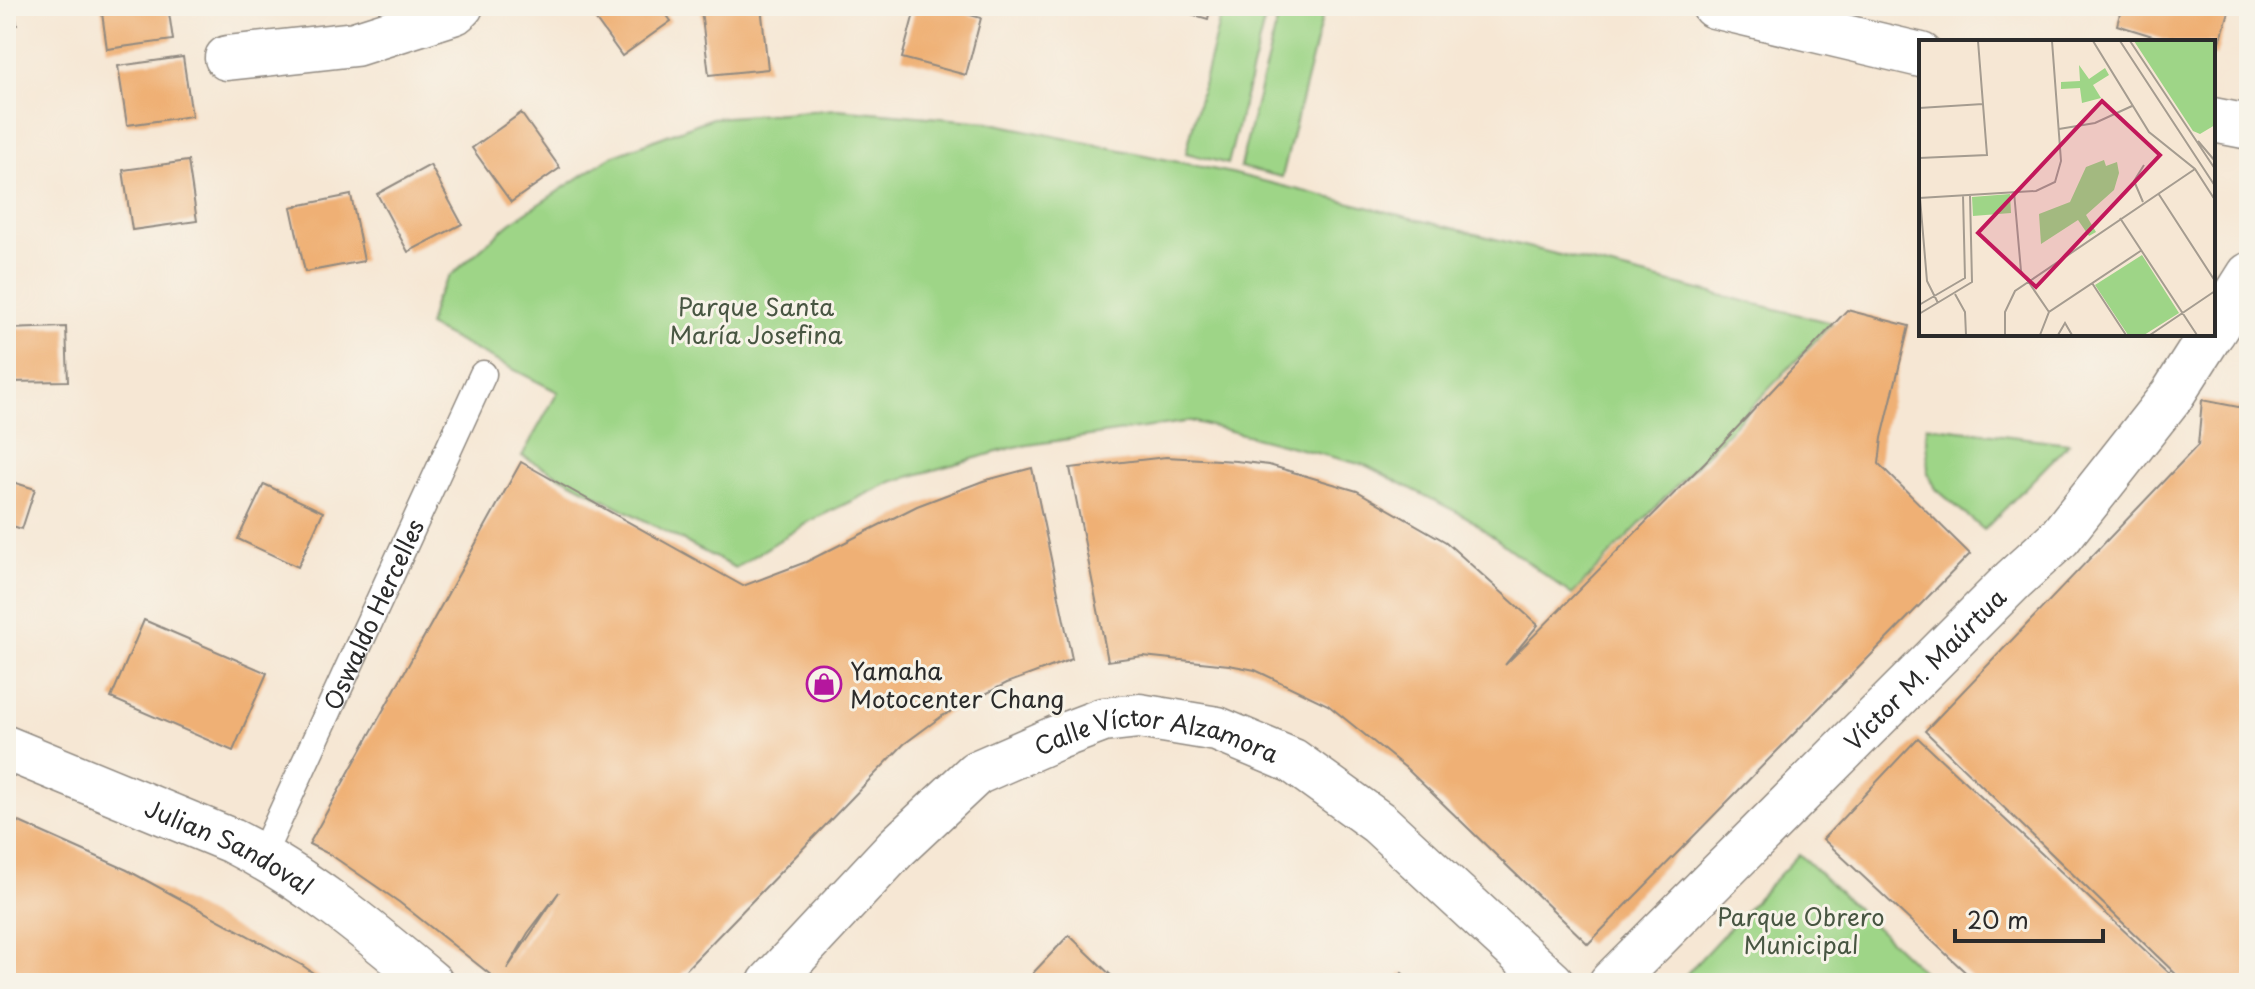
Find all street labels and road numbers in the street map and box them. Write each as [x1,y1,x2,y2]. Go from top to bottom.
street label: Oswaldo Hercelles [314,513,432,715]
street label: Víctor M. Maúrtua [1835,579,2014,758]
street label: Calle Víctor Alzamora [1027,737,1285,775]
street label: Julian Sandoval [139,789,321,903]

